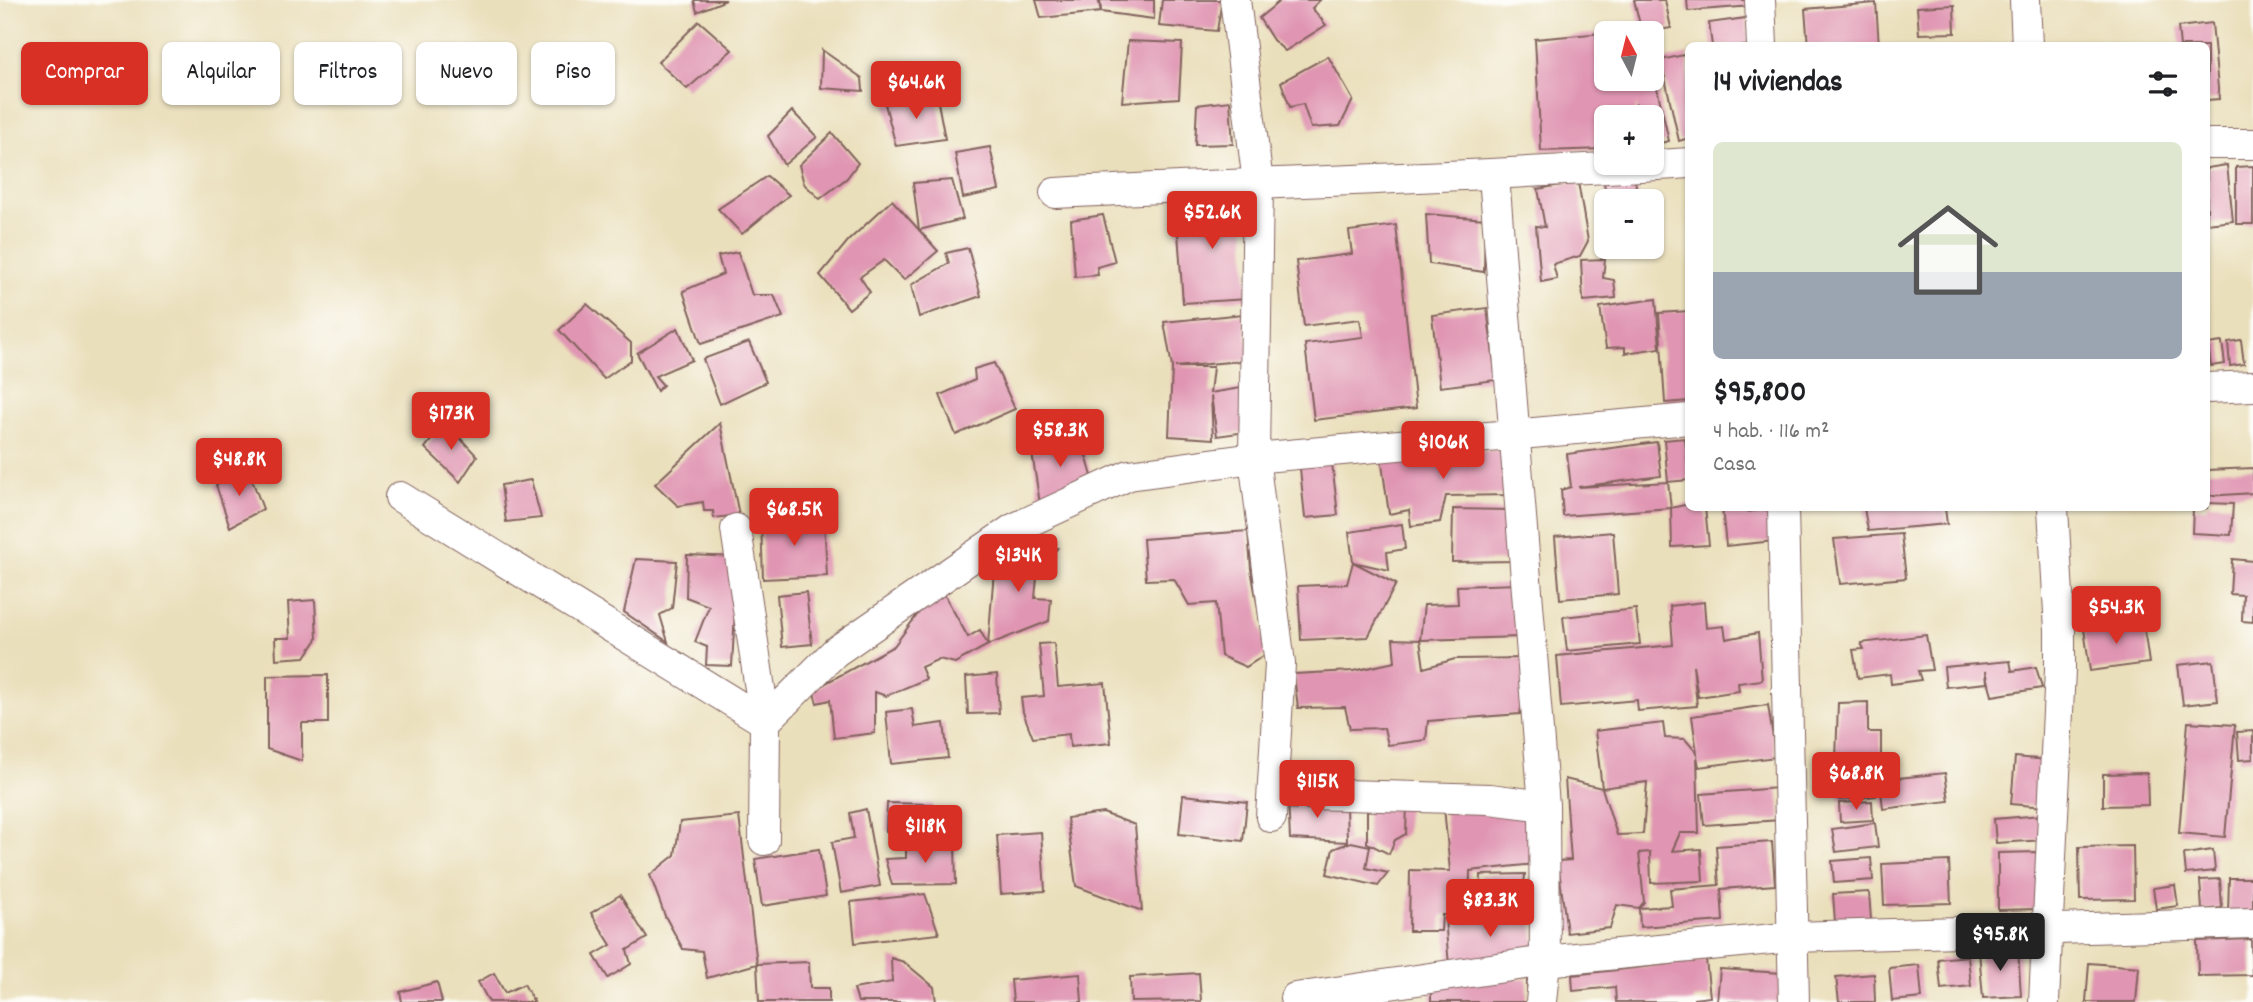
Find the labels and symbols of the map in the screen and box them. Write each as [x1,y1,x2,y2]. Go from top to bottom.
north arrow [1594,21,1664,91]
pin: $64.6K [859,61,973,121]
pin: $52.6K [1155,191,1269,251]
pin: $173K [402,392,500,452]
pin: $58.3K [1003,410,1117,469]
pin: $106K [1394,421,1492,481]
pin: $48.8K [182,438,296,498]
pin: $68.5K [737,489,851,548]
pin: $134K [969,534,1067,594]
pin: $54.3K [2059,586,2173,646]
pin: $68.8K [1799,752,1913,812]
pin: $115K [1268,760,1366,820]
pin: $118K [876,806,974,865]
pin: $83.3K [1433,880,1547,939]
pin: $95.8K [1943,914,2057,973]

